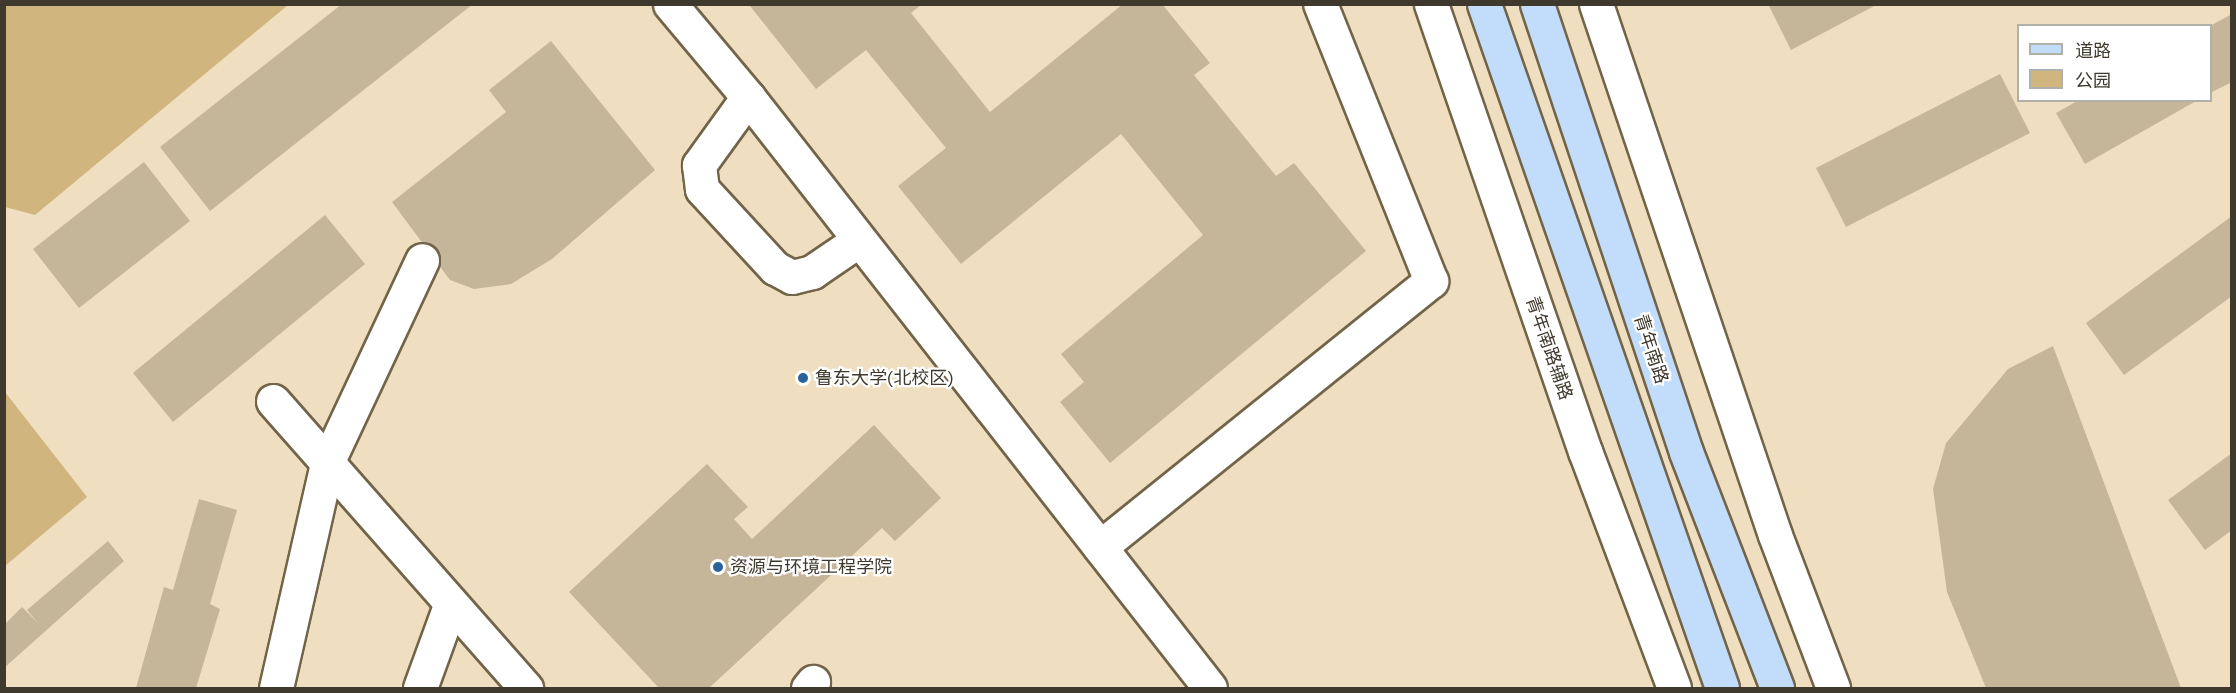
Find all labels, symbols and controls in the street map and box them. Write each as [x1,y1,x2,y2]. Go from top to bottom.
legend [2017,24,2212,102]
text: 道路 [2075,40,2111,61]
text: 公园 [2075,70,2111,91]
street label: 青年南路辅路 [1521,293,1577,403]
street label: 青年南路 [1630,311,1672,387]
place label: 鲁东大学(北校区) [815,367,954,389]
marker: 鲁东大学(北校区) [796,371,810,385]
place label: 资源与环境工程学院 [730,556,892,578]
marker: 资源与环境工程学院 [711,560,725,574]

